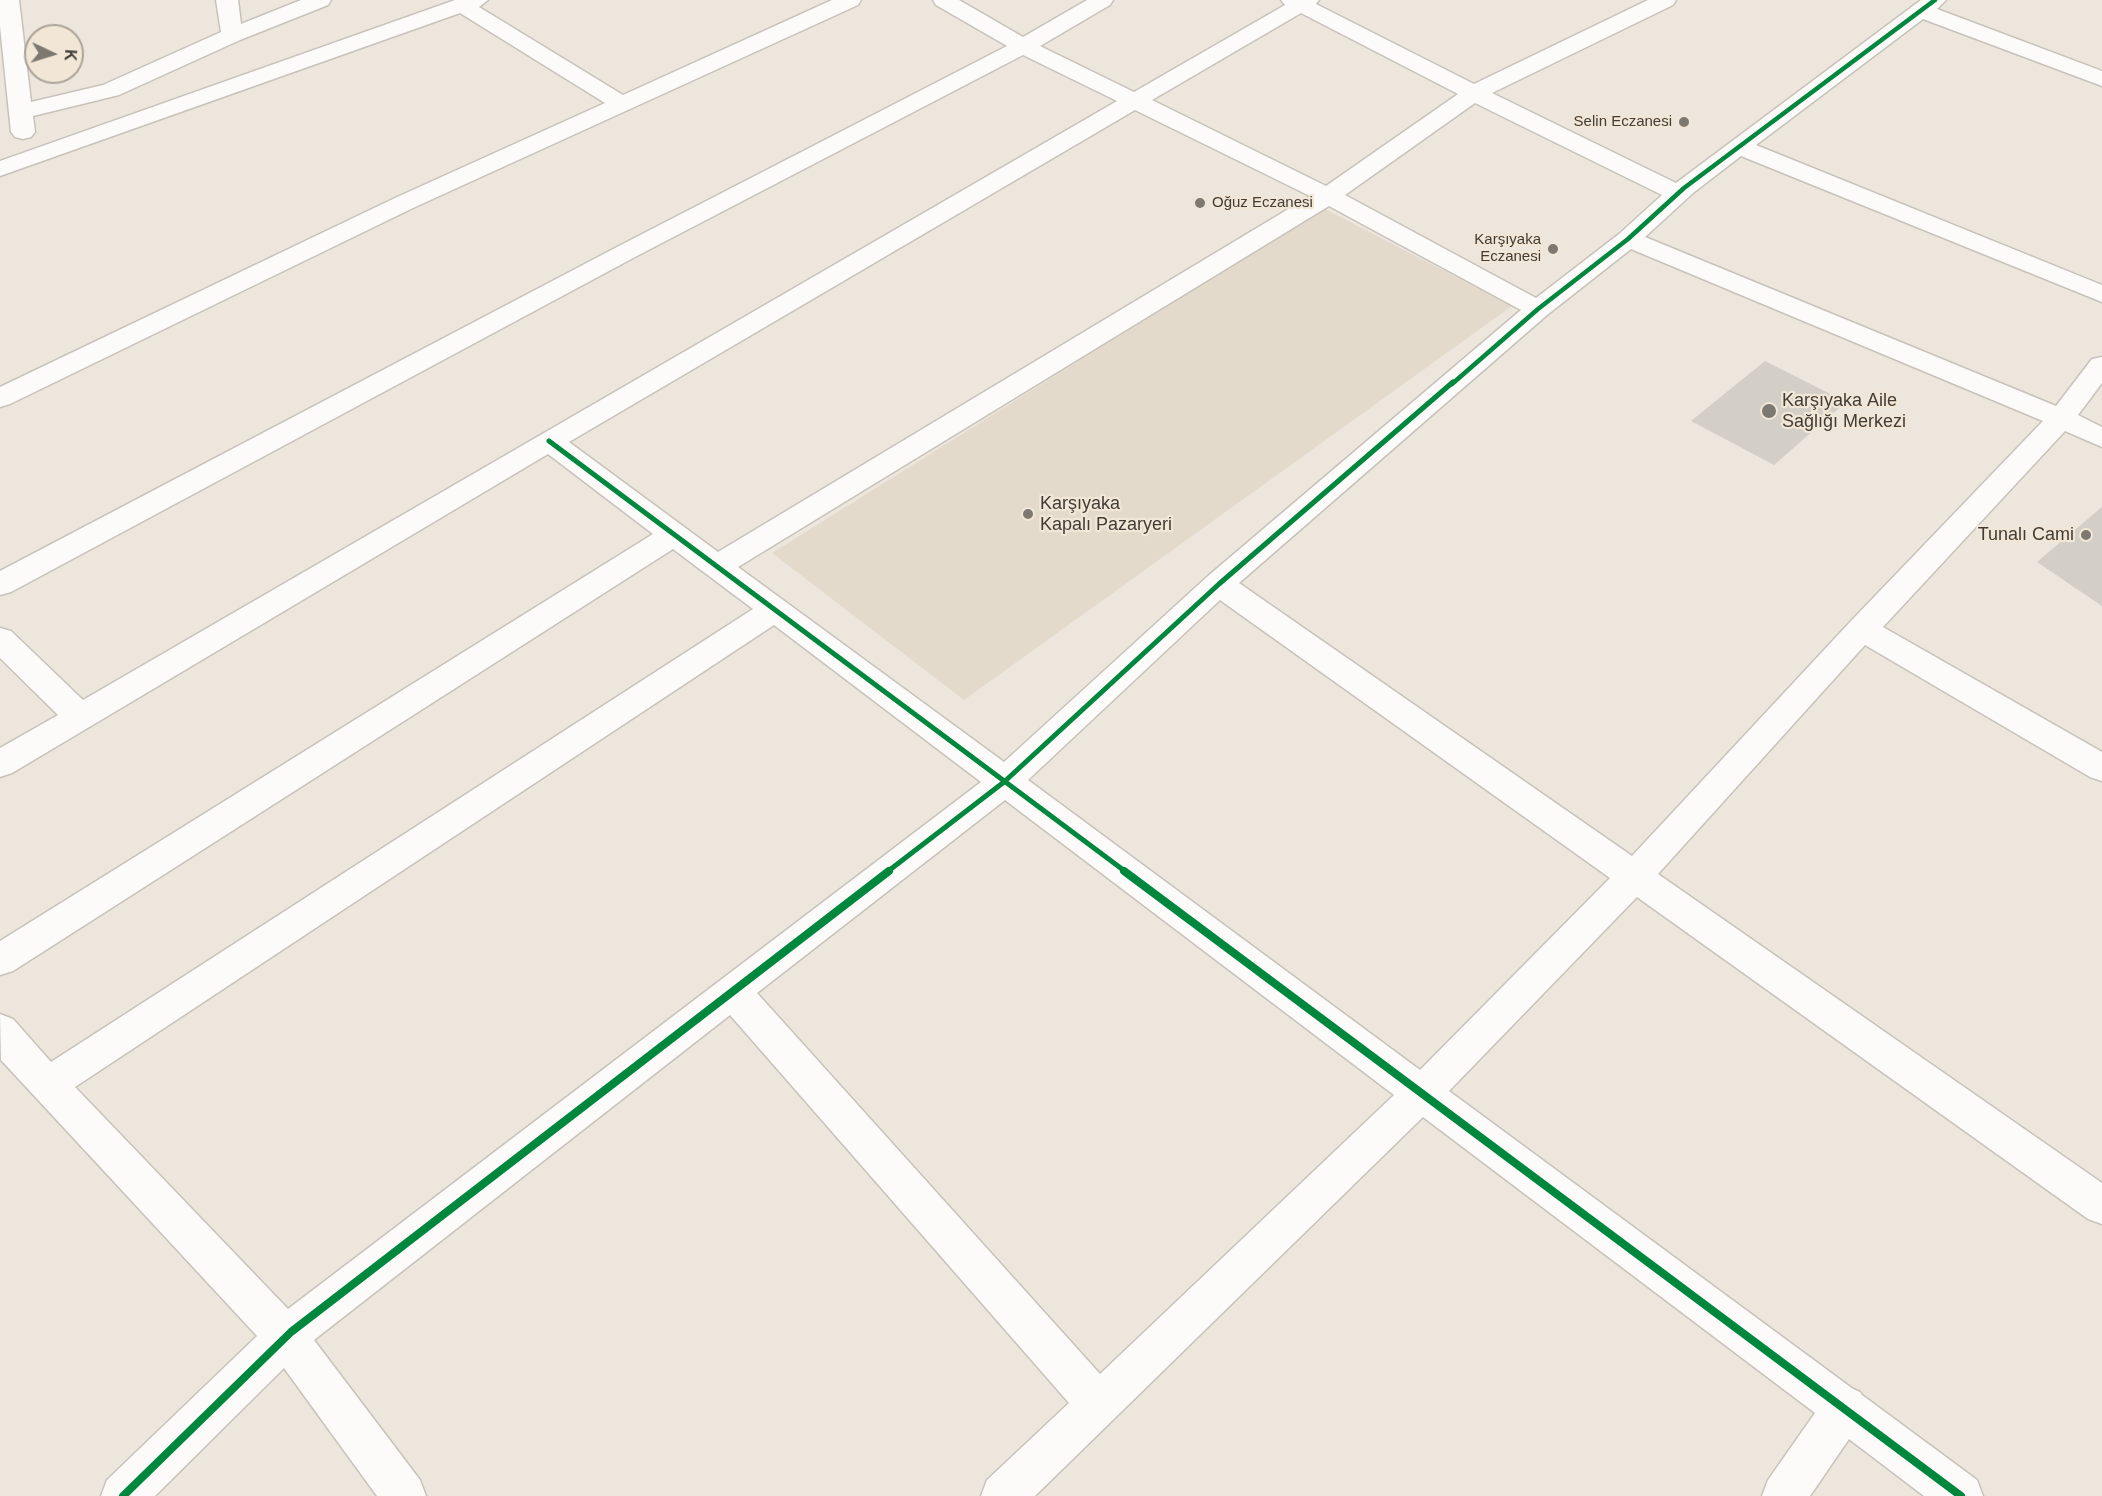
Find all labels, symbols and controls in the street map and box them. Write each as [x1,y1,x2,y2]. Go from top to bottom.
north arrow [24,24,84,84]
text: K [62,49,79,62]
place label: Selin Eczanesi [1574,113,1672,131]
marker: Selin Eczanesi [1677,115,1691,129]
place label: Oğuz Eczanesi [1212,194,1313,212]
marker: Oğuz Eczanesi [1193,196,1207,210]
place label: Karşıyaka Eczanesi [1474,231,1541,266]
marker: Karşıyaka Eczanesi [1546,242,1560,256]
place label: Karşıyaka Aile Sağlığı Merkezi [1782,390,1906,432]
marker: Karşıyaka Aile Sağlığı Merkezi [1760,402,1778,420]
place label: Karşıyaka Kapalı Pazaryeri [1040,493,1172,536]
marker: Karşıyaka Kapalı Pazaryeri [1021,507,1035,521]
place label: Tunalı Cami [1978,524,2074,546]
marker: Tunalı Cami [2079,528,2093,542]

